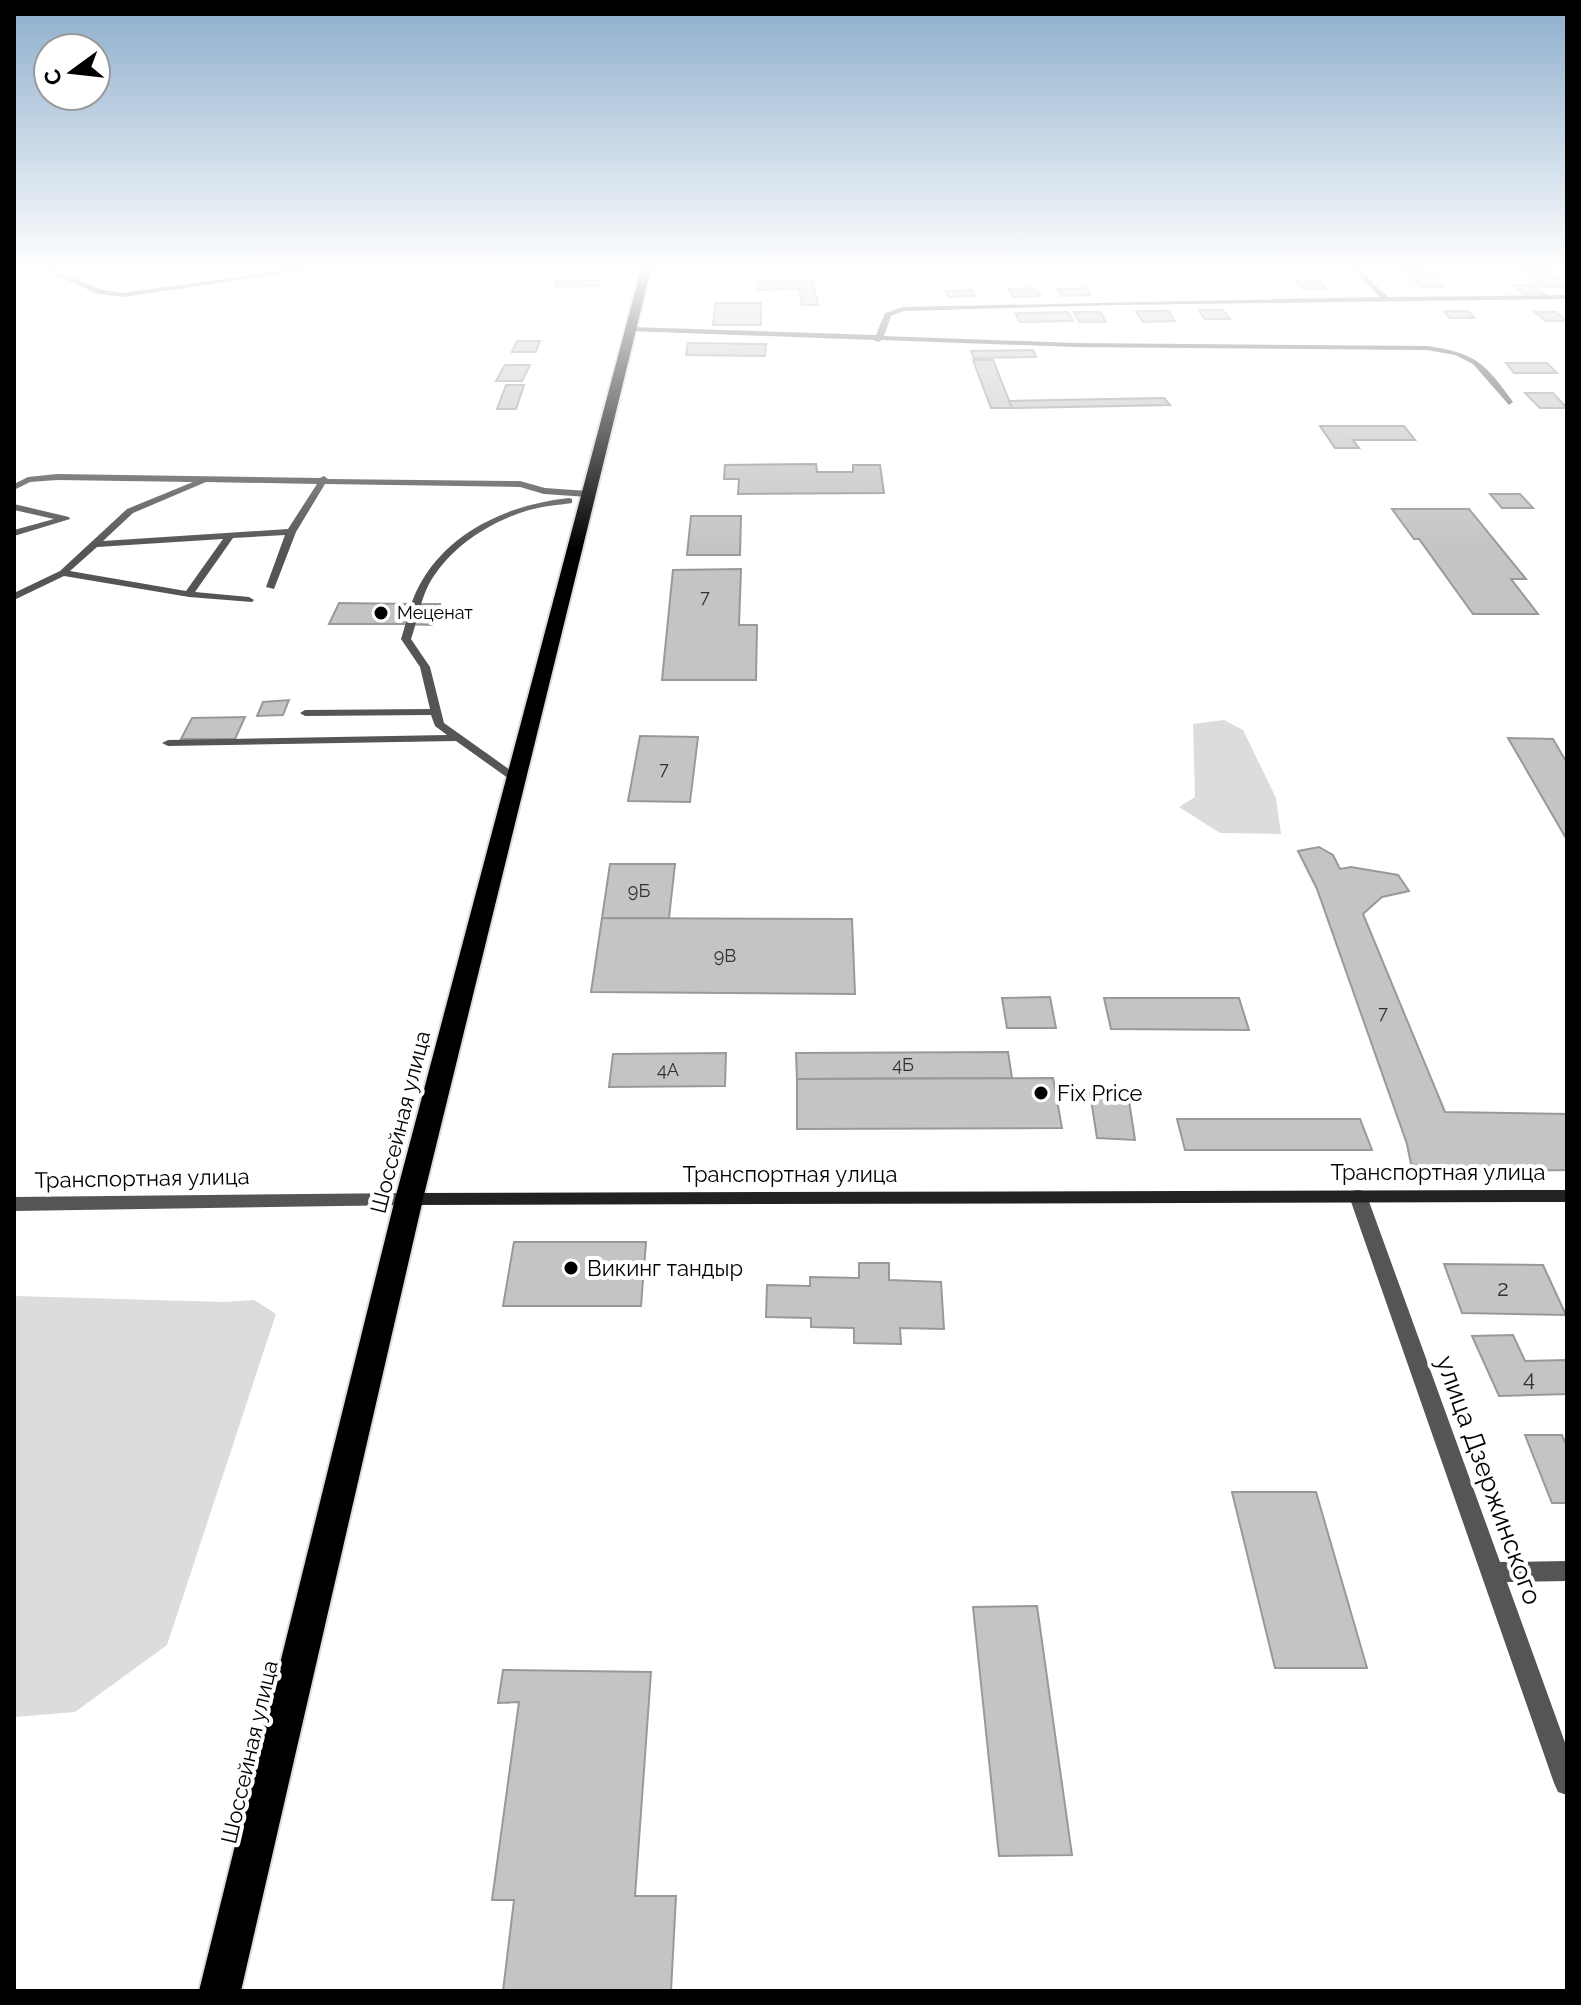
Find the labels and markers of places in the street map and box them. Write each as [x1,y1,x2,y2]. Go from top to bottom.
place label: Меценат [397,602,473,623]
marker: Меценат [372,604,390,622]
place label: Fix Price [1057,1080,1143,1106]
marker: Fix Price [1032,1084,1050,1102]
place label: Викинг тандыр [587,1255,743,1281]
marker: Викинг тандыр [562,1259,580,1277]

